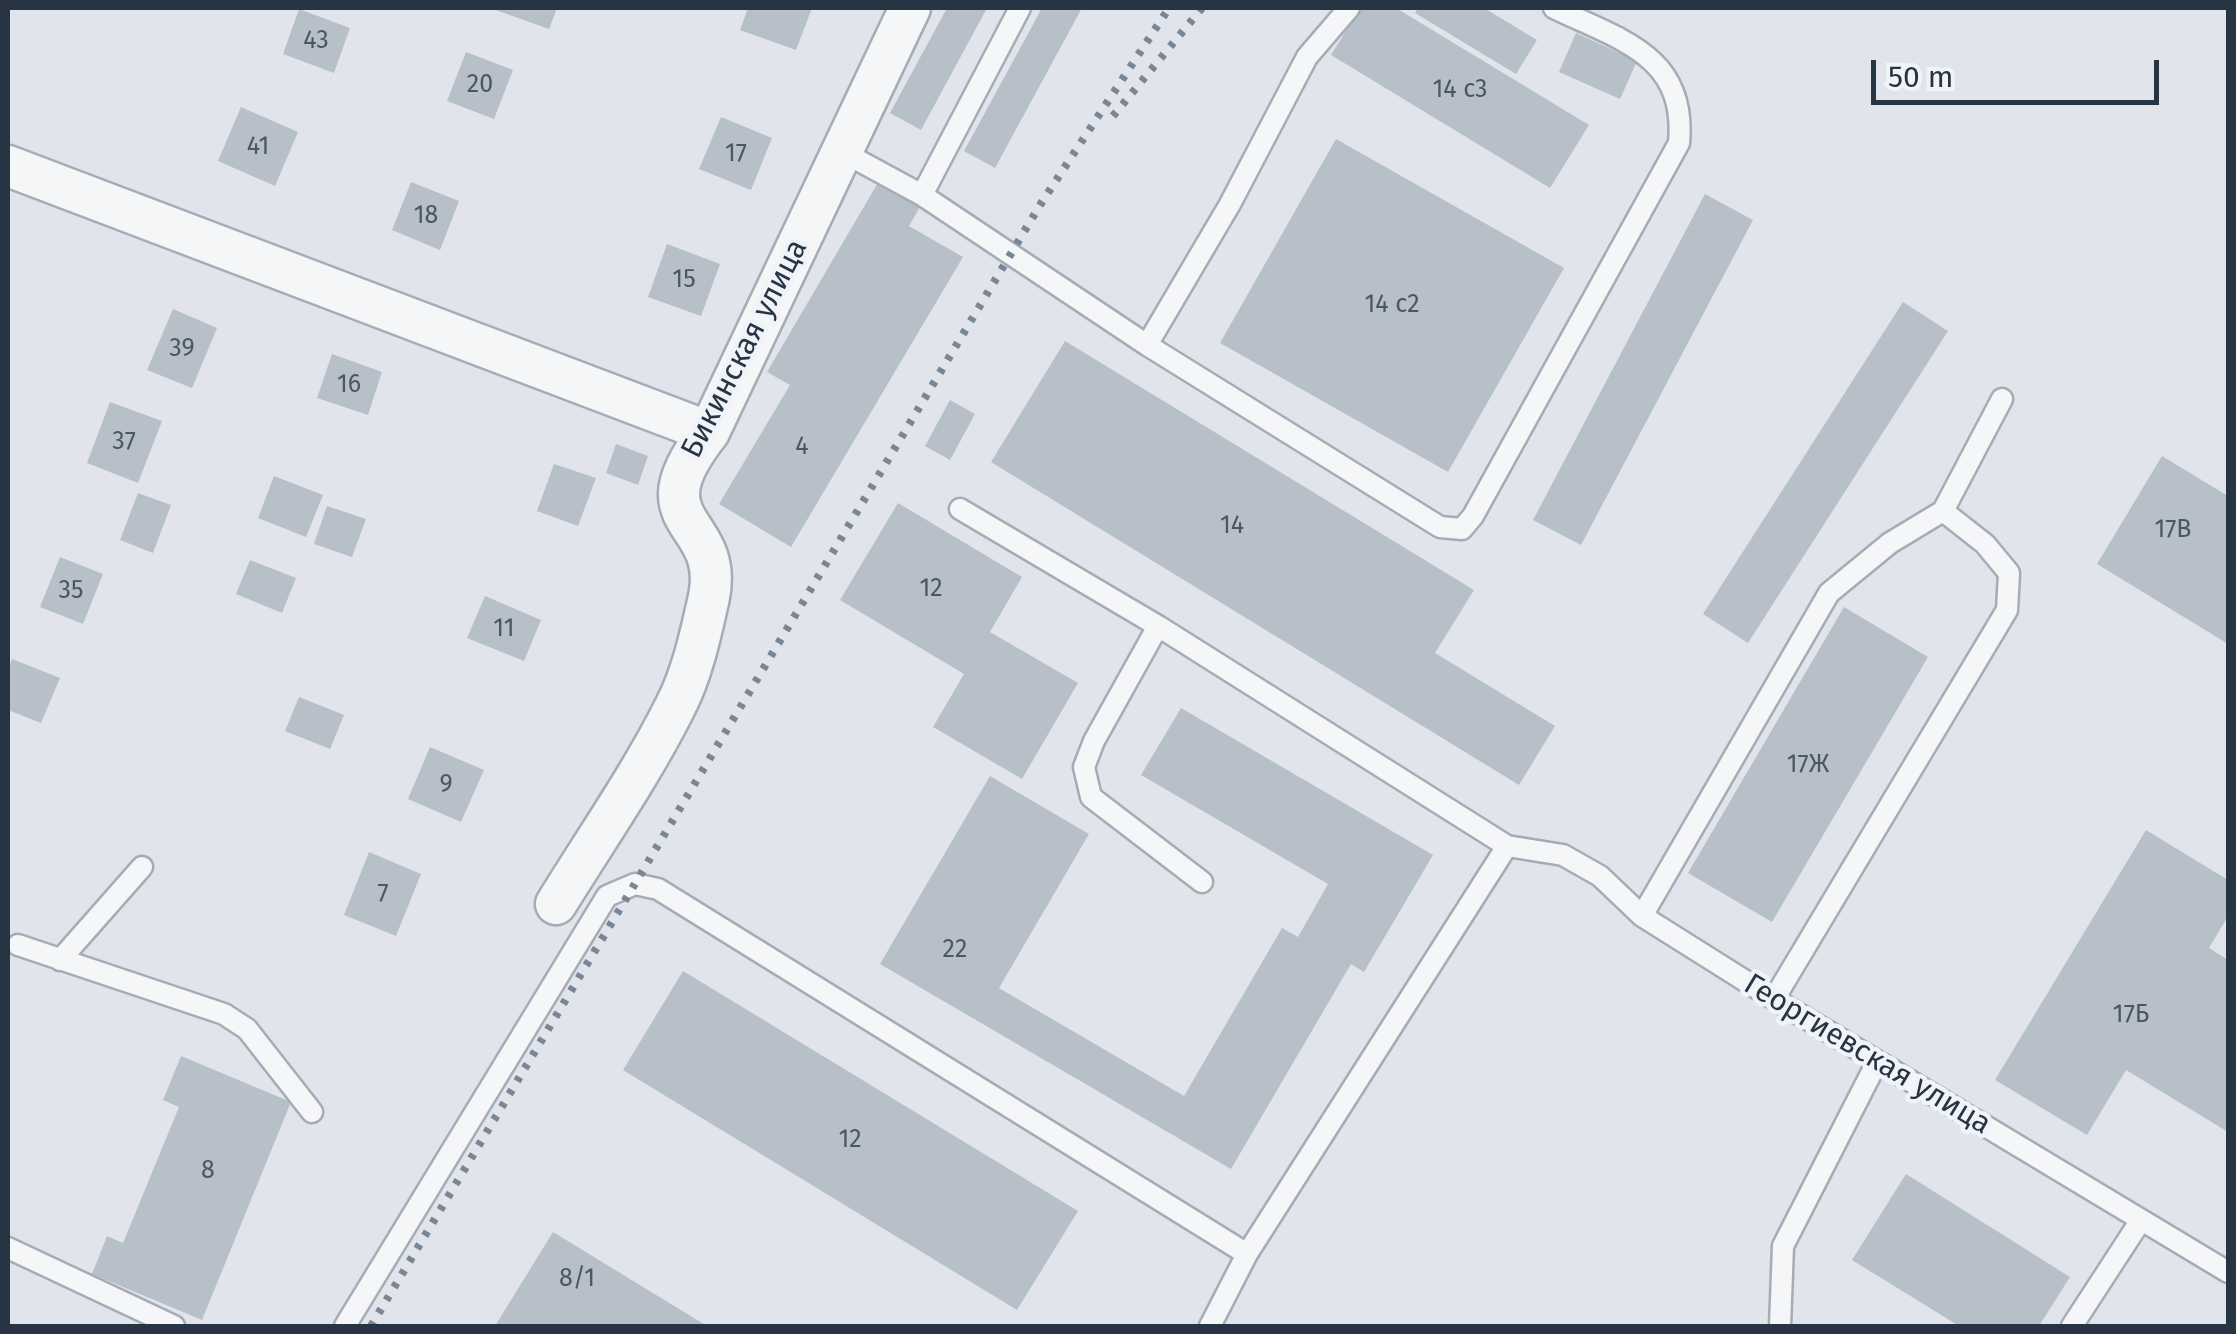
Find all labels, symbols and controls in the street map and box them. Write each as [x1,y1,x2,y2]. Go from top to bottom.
house number: 43 [303,26,329,56]
scale bar [1876,40,2164,102]
text: 50 m [1888,59,1953,95]
house number: 20 [467,70,493,100]
house number: 14 с3 [1432,75,1488,105]
house number: 41 [247,132,269,162]
house number: 17 [725,139,747,169]
house number: 18 [414,201,438,231]
street label: Бикинская улица [674,234,816,464]
house number: 15 [672,265,696,295]
house number: 14 с2 [1364,290,1420,320]
house number: 39 [169,334,195,364]
house number: 16 [337,370,361,400]
house number: 37 [112,427,136,457]
house number: 4 [795,432,809,462]
house number: 14 [1220,511,1244,541]
house number: 17В [2154,515,2192,545]
house number: 12 [919,574,943,604]
house number: 35 [59,576,83,606]
house number: 11 [493,614,515,644]
house number: 17Ж [1787,750,1829,780]
house number: 9 [439,770,453,800]
house number: 7 [377,879,389,909]
house number: 22 [943,935,967,965]
street label: Георгиевская улица [1737,967,1997,1143]
house number: 17Б [2113,1000,2149,1030]
house number: 12 [838,1125,862,1155]
house number: 8 [201,1156,215,1186]
house number: 8/1 [559,1264,595,1294]

